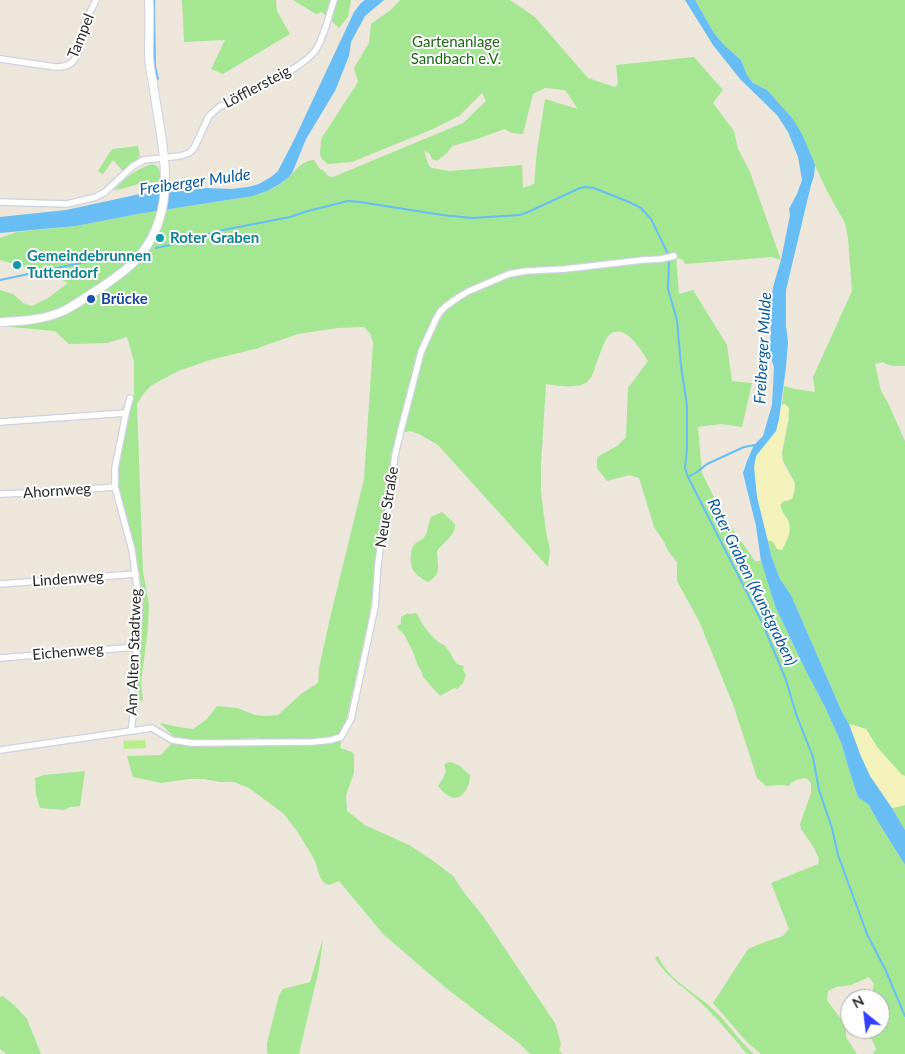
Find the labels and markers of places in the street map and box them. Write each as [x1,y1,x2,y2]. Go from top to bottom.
place label: Roter Graben [170,229,259,247]
marker: Roter Graben [154,232,166,244]
place label: Gemeindebrunnen Tuttendorf [27,247,151,282]
marker: Gemeindebrunnen Tuttendorf [11,259,23,271]
place label: Brücke [101,290,148,308]
marker: Brücke [85,293,97,305]

